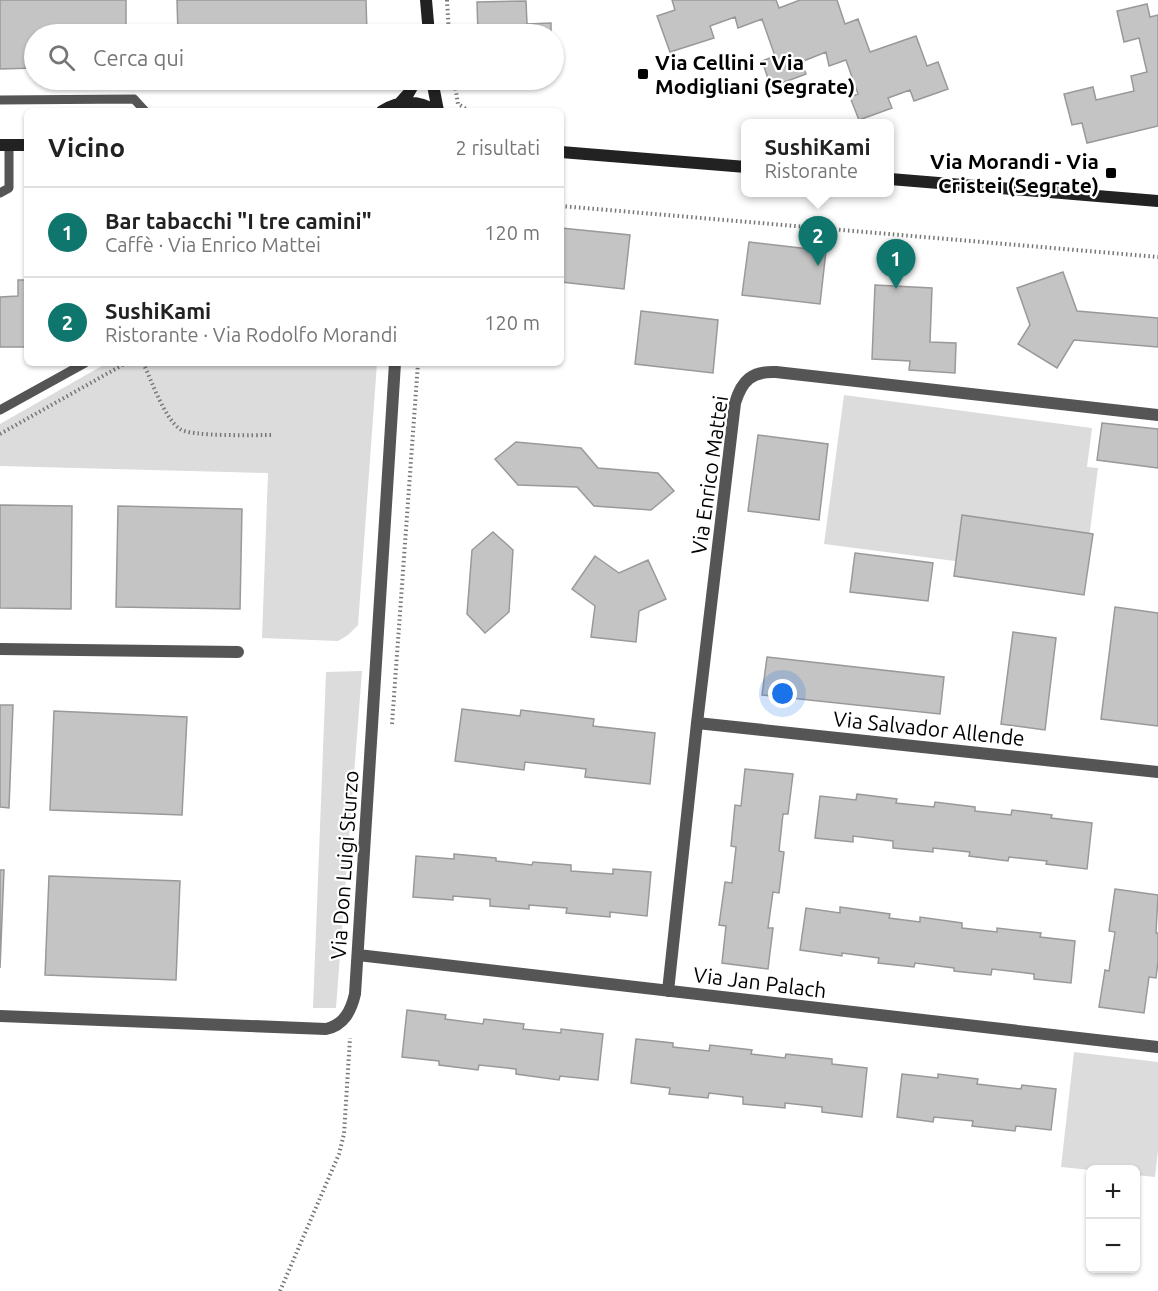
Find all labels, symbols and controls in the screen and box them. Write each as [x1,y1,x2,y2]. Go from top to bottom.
search box [24,24,564,90]
icon: search [45,41,78,74]
text: Cerca qui [93,45,184,70]
place label: Via Cellini - Via Modigliani (Segrate) [655,50,855,98]
marker: Via Cellini - Via Modigliani (Segrate) [636,67,650,81]
popup [741,119,894,197]
text: Vicino [48,133,125,162]
text: SushiKami [764,134,871,159]
text: 2 risultati [456,136,540,159]
place label: Via Morandi - Via Cristei (Segrate) [930,149,1099,197]
text: Ristorante [764,159,858,182]
marker: Via Morandi - Via Cristei (Segrate) [1104,166,1118,180]
text: Bar tabacchi "I tre camini" [105,208,372,233]
pin: 2 [798,216,838,266]
text: 1 [62,221,73,244]
text: 120 m [484,221,540,244]
text: Caffè · Via Enrico Mattei [105,233,321,256]
pin: 1 [876,240,916,289]
text: SushiKami [105,298,211,323]
text: 2 [62,311,73,334]
text: 120 m [484,311,540,334]
text: Ristorante · Via Rodolfo Morandi [105,323,397,346]
street label: Via Enrico Mattei [686,394,732,556]
your location [768,679,797,708]
street label: Via Salvador Allende [832,706,1026,750]
street label: Via Don Luigi Sturzo [325,770,363,960]
street label: Via Jan Palach [692,962,828,1002]
map controls [1086,1165,1140,1273]
button: + [1086,1165,1140,1219]
button: − [1086,1219,1140,1273]

